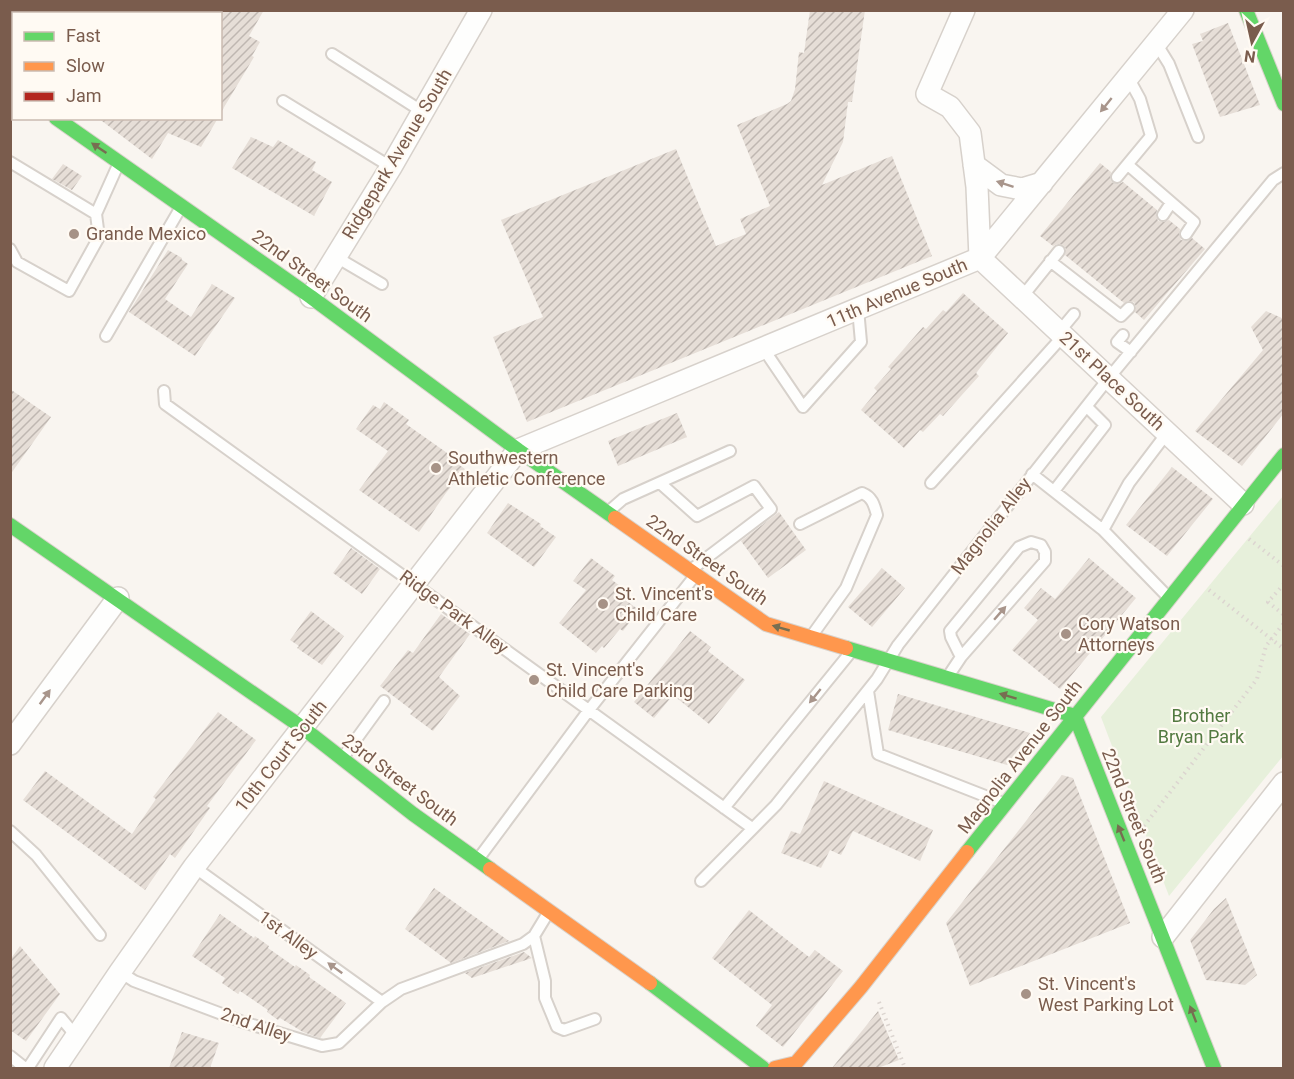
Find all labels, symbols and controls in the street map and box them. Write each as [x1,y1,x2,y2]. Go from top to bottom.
legend [12,12,222,120]
north arrow [1222,12,1282,72]
text: Fast [66,25,101,46]
text: N [1243,46,1257,67]
text: Slow [66,55,105,76]
street label: Ridgepark Avenue South [337,65,456,243]
text: Jam [66,85,102,106]
one-way arrow [1100,97,1113,112]
one-way arrow [92,142,108,154]
one-way arrow [996,179,1014,189]
place label: Grande Mexico [86,223,206,244]
street label: 22nd Street South [248,225,376,326]
marker: Grande Mexico [67,227,81,241]
street label: 11th Avenue South [823,253,970,332]
street label: 21st Place South [1056,327,1169,435]
place label: Southwestern Athletic Conference [448,447,605,489]
marker: Southwestern Athletic Conference [429,461,443,475]
street label: Magnolia Alley [946,473,1035,578]
street label: 22nd Street South [643,510,772,609]
street label: Ridge Park Alley [396,565,513,658]
place label: St. Vincent's Child Care [615,583,713,625]
marker: St. Vincent's Child Care [596,597,610,611]
one-way arrow [993,606,1006,621]
place label: Cory Watson Attorneys [1078,613,1180,655]
one-way arrow [772,623,790,632]
marker: Cory Watson Attorneys [1059,627,1073,641]
place label: St. Vincent's Child Care Parking [546,659,693,701]
marker: St. Vincent's Child Care Parking [527,673,541,687]
street label: Magnolia Avenue South [953,676,1086,838]
one-way arrow [809,688,822,703]
one-way arrow [39,689,51,705]
one-way arrow [999,691,1017,700]
street label: 10th Court South [230,696,331,816]
park label: Brother Bryan Park [1158,705,1245,747]
street label: 23rd Street South [338,729,462,830]
street label: 22nd Street South [1098,745,1171,886]
one-way arrow [1116,823,1126,841]
street label: 1st Alley [255,906,322,963]
one-way arrow [327,962,343,974]
place label: St. Vincent's West Parking Lot [1038,973,1174,1015]
marker: St. Vincent's West Parking Lot [1019,987,1033,1001]
street label: 2nd Alley [218,1003,295,1047]
one-way arrow [1188,1005,1197,1023]

